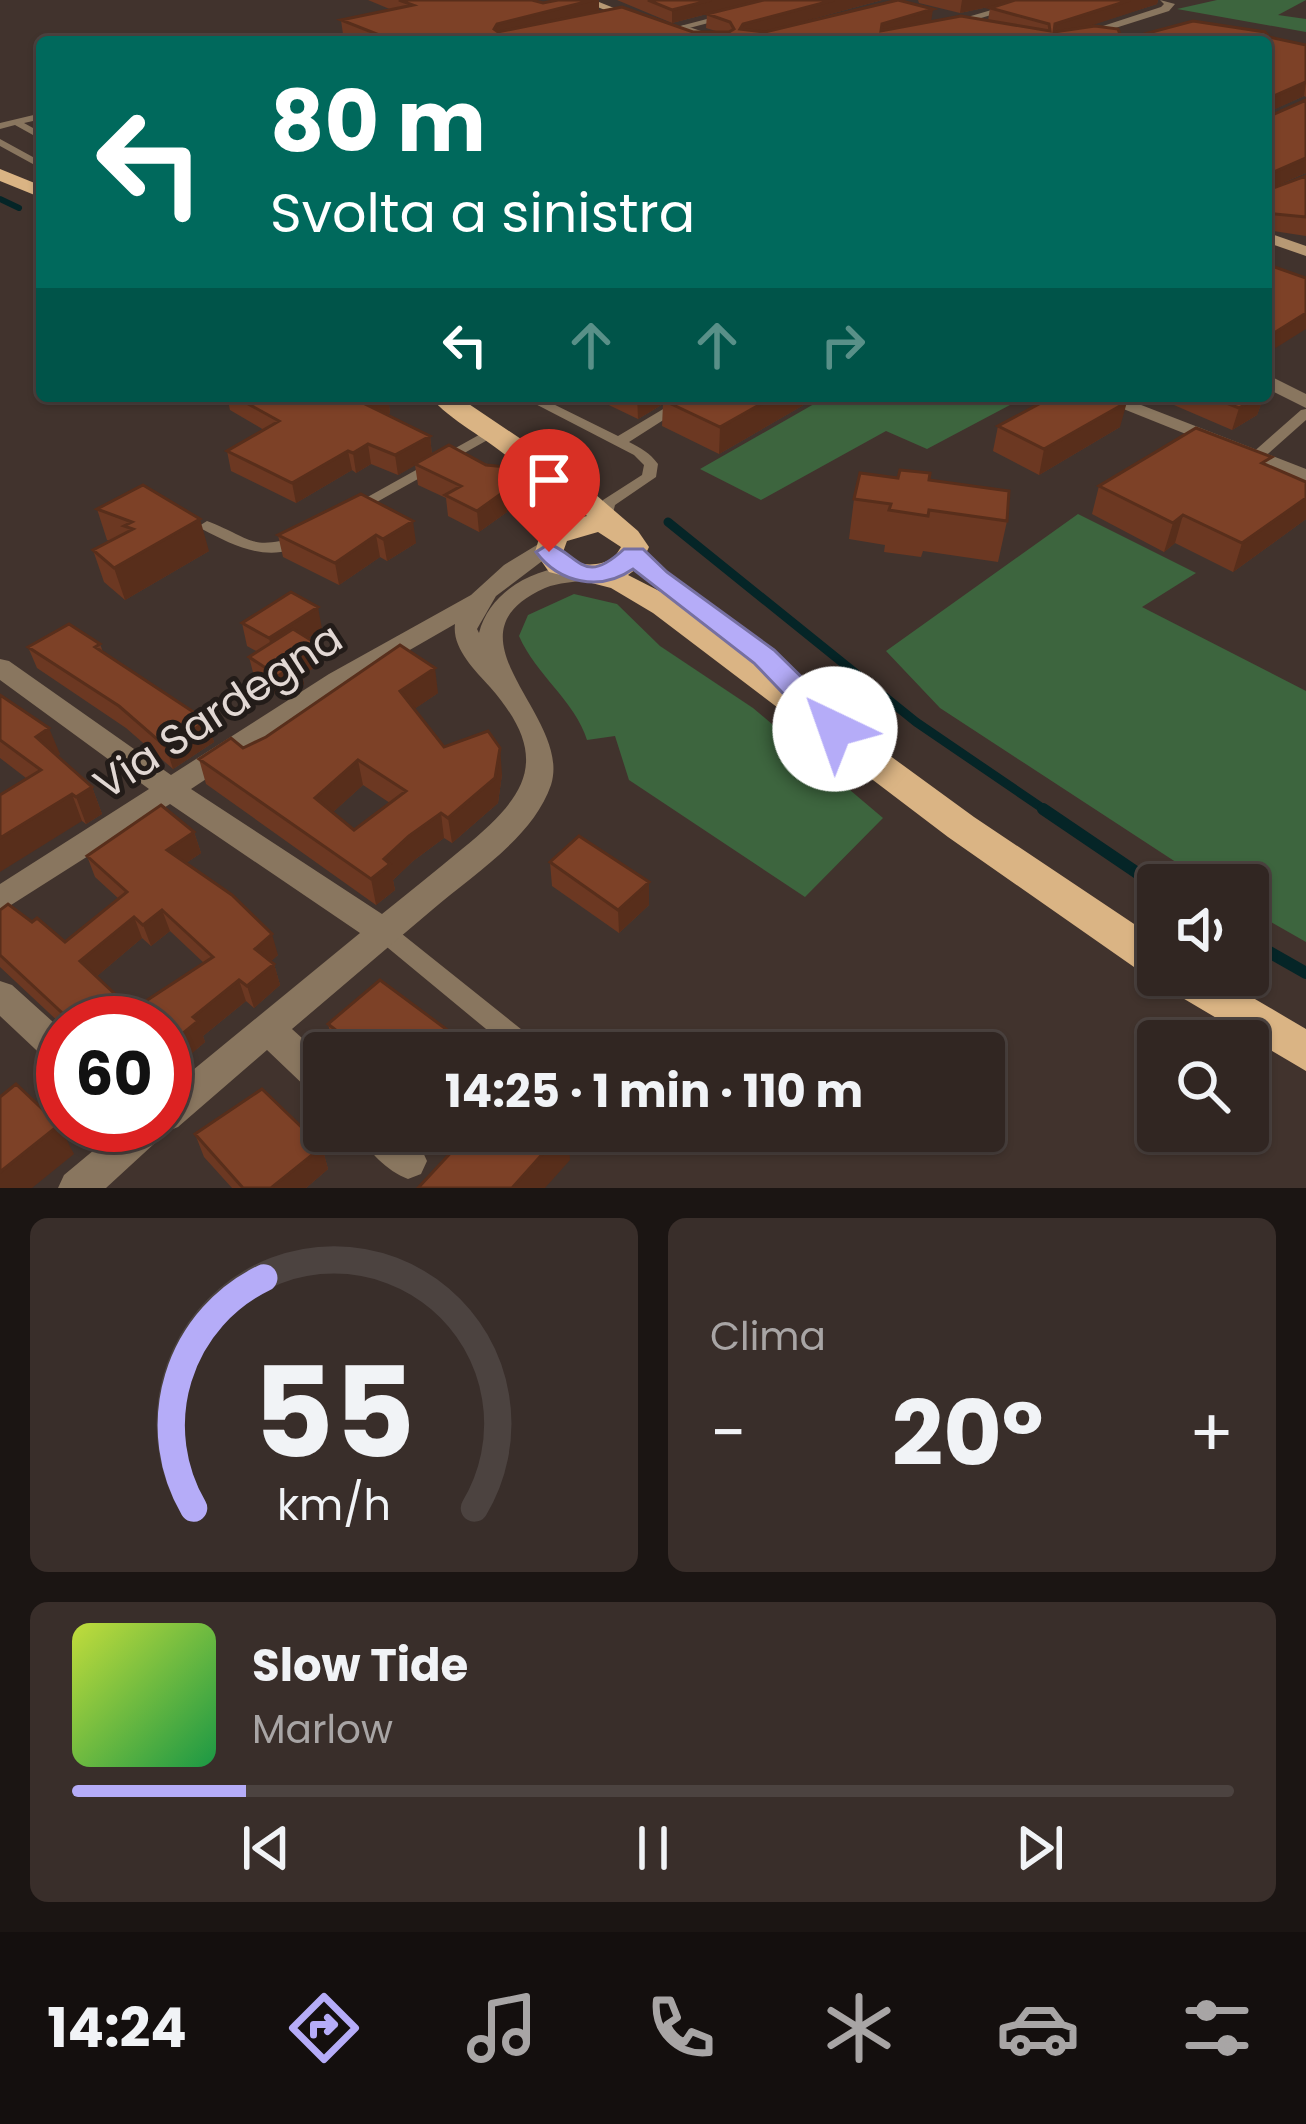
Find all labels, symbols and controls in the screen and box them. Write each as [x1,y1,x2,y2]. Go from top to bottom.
text: 80 m [270,63,486,180]
icon: left [72,84,228,240]
text: Svolta a sinistra [270,175,695,251]
icon: left [432,312,498,378]
icon: ahead [558,312,624,378]
icon: ahead [684,312,750,378]
icon: right [810,312,876,378]
pin [498,429,600,552]
icon: arrive [516,447,582,513]
street label: Via Sardegna [82,609,354,813]
position arrow [772,666,898,792]
map controls [1137,864,1269,1152]
button: sound [1137,864,1269,996]
speed limit sign: 60 [36,996,192,1152]
button: search [1137,1020,1269,1152]
text: 14:25 · 1 min · 110 m [445,1060,863,1123]
text: Clima [710,1309,826,1364]
text: 55 [253,1326,415,1501]
text: 20° [892,1370,1044,1497]
text: − [710,1387,746,1479]
text: + [1189,1387,1234,1479]
text: km/h [277,1475,391,1535]
text: Slow Tide [252,1634,468,1697]
text: Marlow [252,1702,393,1757]
icon: previous [233,1815,299,1881]
icon: pause [620,1815,686,1881]
icon: next [1007,1815,1073,1881]
icon: directions [282,1986,366,2070]
icon: music [460,1986,544,2070]
icon: phone [639,1986,723,2070]
icon: climate [817,1986,901,2070]
icon: car [996,1986,1080,2070]
icon: filters [1175,1986,1259,2070]
text: 14:24 [47,1990,187,2066]

